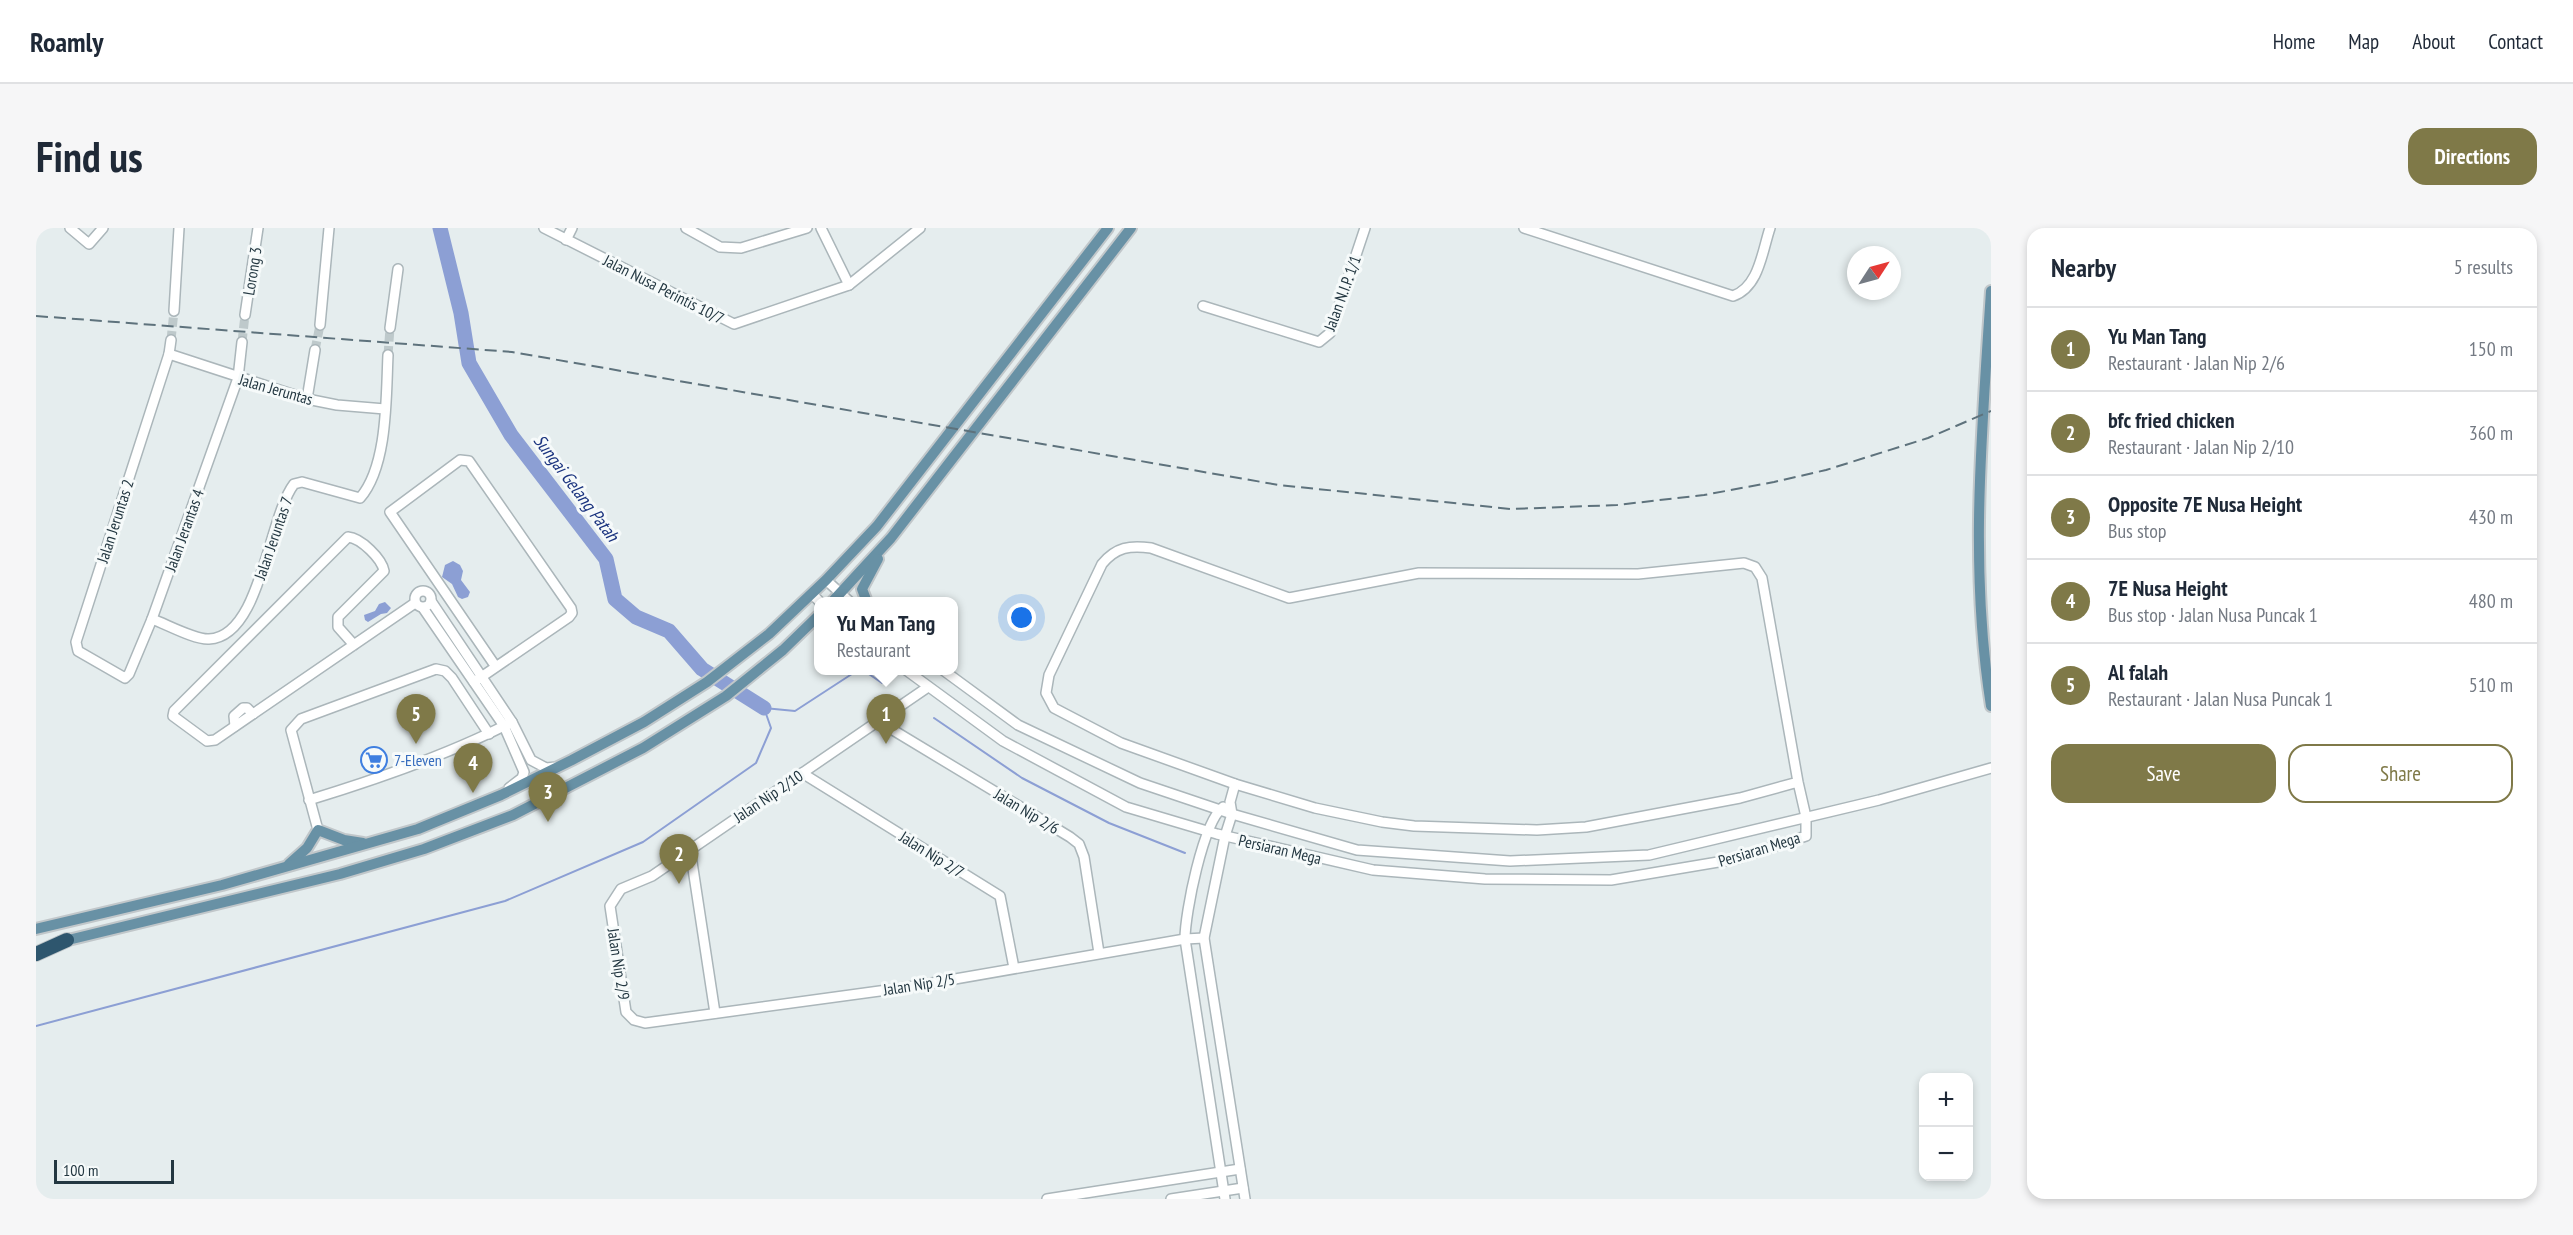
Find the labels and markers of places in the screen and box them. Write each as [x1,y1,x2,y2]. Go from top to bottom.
pin: 5 [396,694,436,744]
pin: 1 [866,694,906,744]
pin: 4 [454,744,492,793]
supermarket icon: 7-Eleven [359,745,389,775]
place label: 7-Eleven [394,750,442,770]
pin: 3 [528,772,568,822]
pin: 2 [660,834,698,884]

